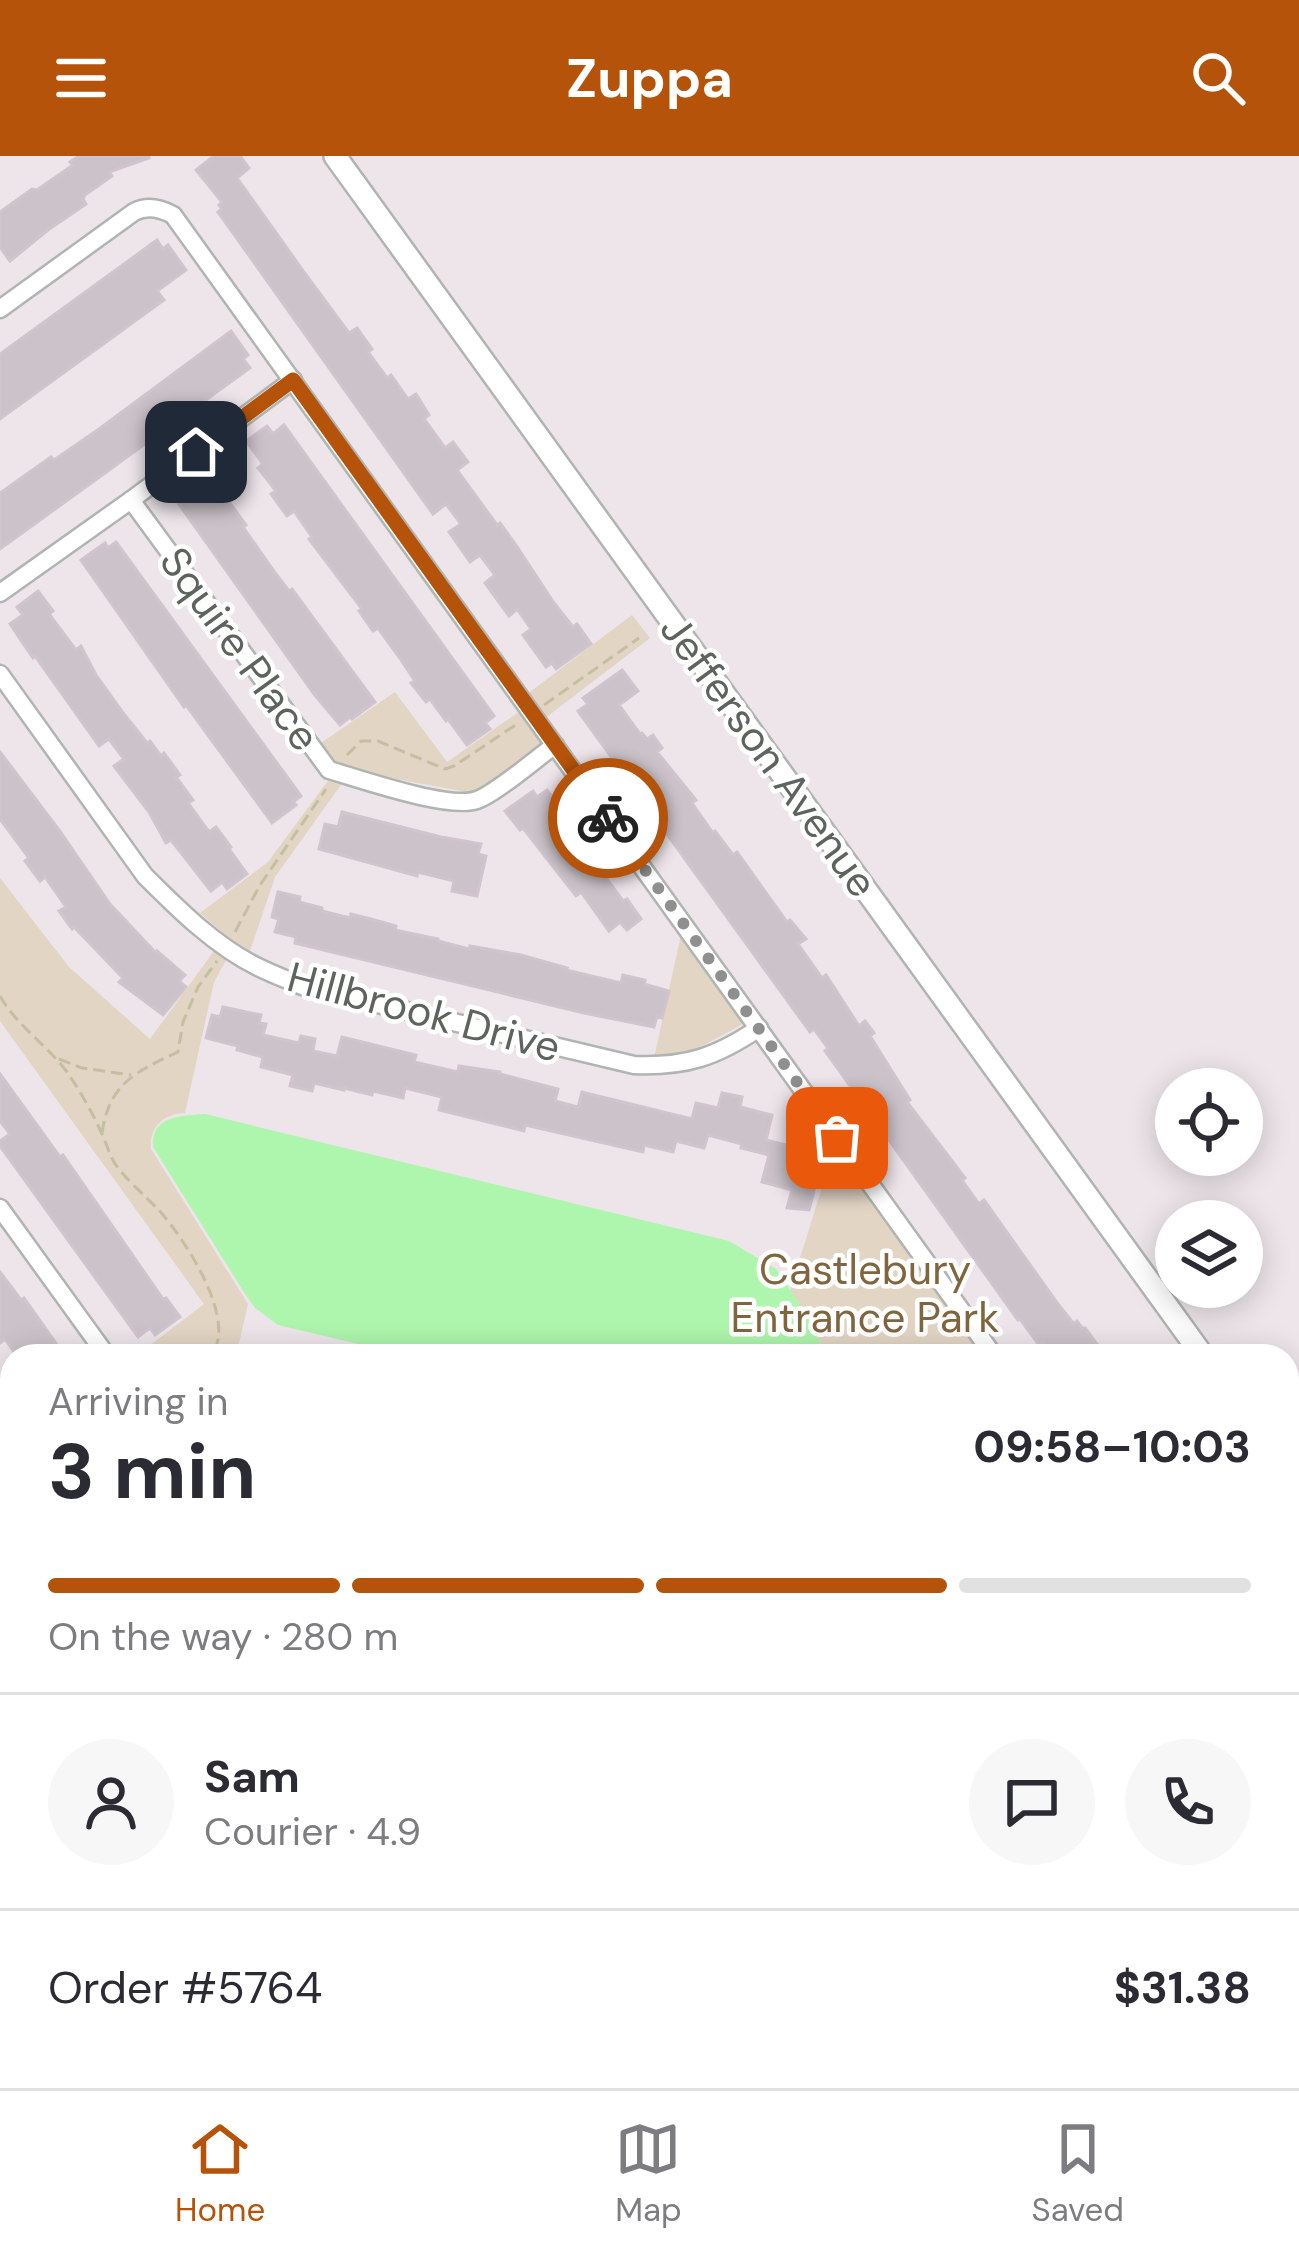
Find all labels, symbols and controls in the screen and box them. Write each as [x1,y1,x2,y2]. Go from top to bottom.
text: Zuppa [566,43,733,114]
icon: menu [48,45,114,111]
icon: search [1185,45,1251,111]
pin [145,401,247,503]
icon: home [163,419,229,485]
street label: Squire Place [147,536,333,762]
street label: Jefferson Avenue [648,604,890,908]
courier [548,758,668,878]
icon: bike [575,785,641,851]
street label: Hillbrook Drive [282,949,566,1075]
map controls [1155,1068,1263,1308]
button: locate [1155,1068,1263,1176]
pin [786,1087,888,1189]
icon: bag [804,1105,870,1171]
button: layers [1155,1200,1263,1308]
park label: Castlebury Entrance Park [731,1242,999,1345]
text: Arriving in [48,1376,228,1427]
text: 09:58–10:03 [973,1417,1251,1476]
text: 3 min [48,1421,256,1522]
text: On the way · 280 m [48,1611,398,1662]
button: person [48,1739,174,1865]
button: chat [969,1739,1095,1865]
button: phone [1125,1739,1251,1865]
text: Sam [204,1747,300,1806]
text: Courier · 4.9 [204,1806,421,1857]
text: Order #5764 [48,1958,322,2017]
text: $31.38 [1114,1958,1251,2017]
tab: Home [175,2116,265,2231]
tab: Map [615,2116,682,2231]
tab: Saved [1032,2116,1124,2231]

